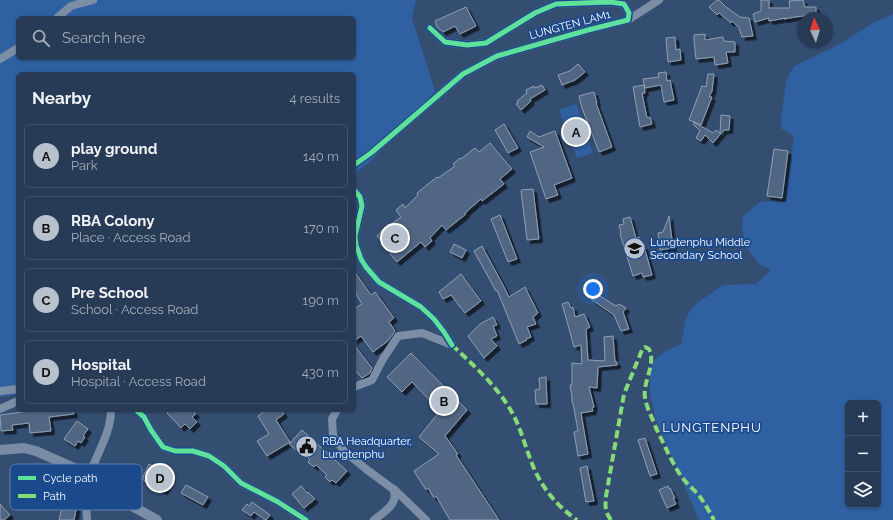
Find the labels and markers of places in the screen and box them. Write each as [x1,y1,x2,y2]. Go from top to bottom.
pin: A [563,117,589,147]
pin: C [382,223,408,253]
school or university icon: Lungtenphu Middle Secondary School [622,235,648,261]
place label: Lungtenphu Middle Secondary School [650,236,751,262]
pin: B [431,386,457,416]
public building icon: RBA Headquarter, Lungtenphu [293,434,319,460]
place label: RBA Headquarter, Lungtenphu [322,435,412,461]
pin: D [147,463,173,493]

